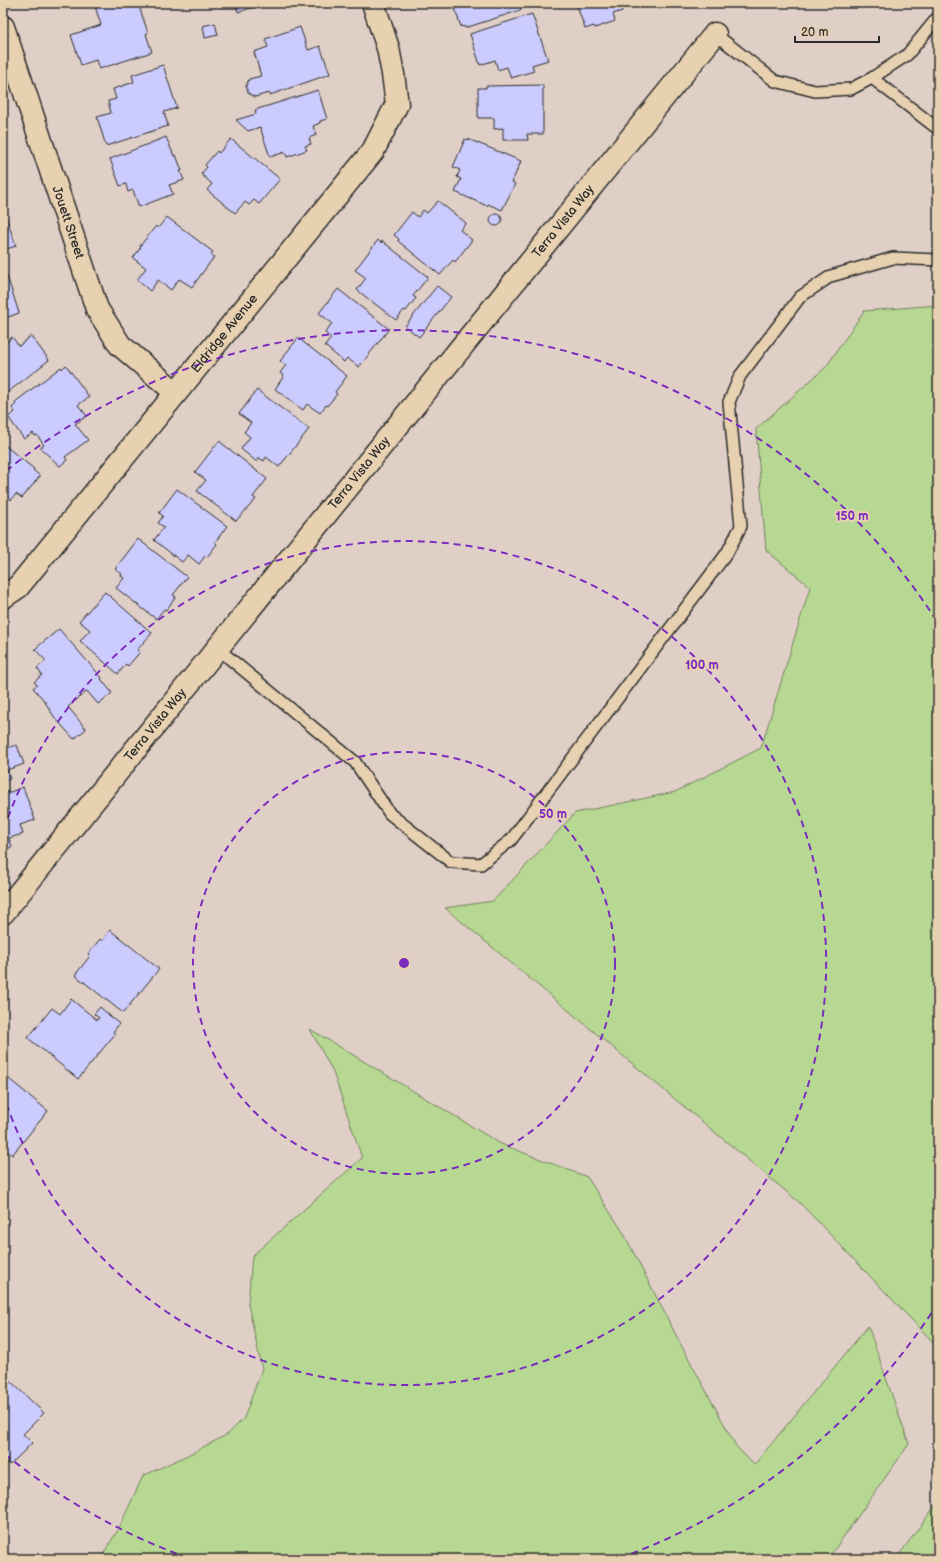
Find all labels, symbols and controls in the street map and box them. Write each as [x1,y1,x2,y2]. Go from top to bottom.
scale bar [795,18,879,44]
text: 20 m [801,25,828,40]
street label: Terra Vista Way [529,181,598,261]
street label: Jouett Street [49,184,88,261]
street label: Eldridge Avenue [188,291,261,376]
street label: Terra Vista Way [325,433,394,513]
text: 150 m [836,509,868,524]
text: 100 m [685,658,719,673]
street label: Terra Vista Way [121,685,190,765]
text: 50 m [539,807,567,822]
centre of rings [397,956,411,970]

